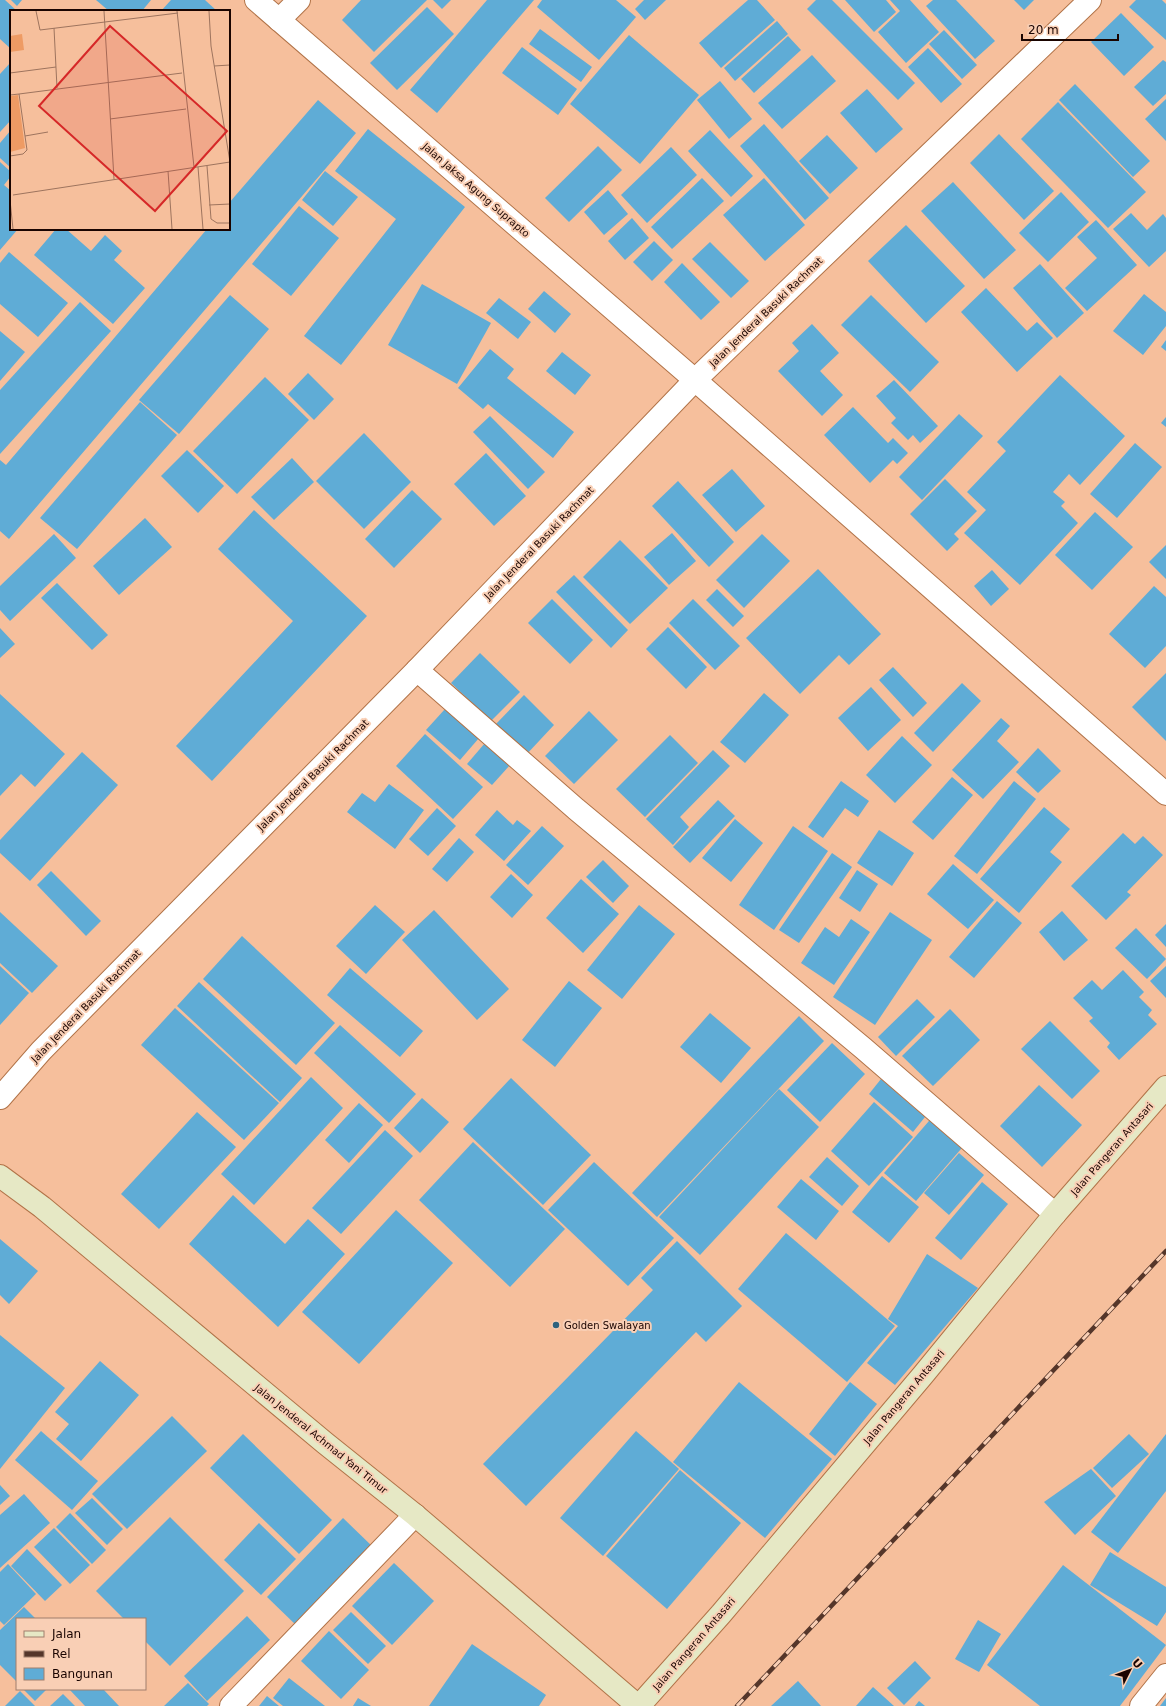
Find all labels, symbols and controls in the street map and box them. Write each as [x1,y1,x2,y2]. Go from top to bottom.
inset map [10,10,230,230]
scale bar [1022,16,1118,42]
text: 20 m [1028,23,1059,37]
street label: Jalan Jaksa Agung Suprapto [420,140,532,239]
street label: Jalan Jenderal Basuki Rachmat [707,255,825,370]
street label: Jalan Jenderal Basuki Rachmat [481,484,596,602]
street label: Jalan Jenderal Basuki Rachmat [255,717,371,833]
street label: Jalan Jenderal Basuki Rachmat [28,947,143,1065]
street label: Jalan Pangeran Antasari [1068,1100,1155,1198]
marker: Golden Swalayan [551,1320,561,1330]
place label: Golden Swalayan [564,1320,651,1331]
street label: Jalan Pangeran Antasari [861,1348,947,1447]
street label: Jalan Jenderal Achmad Yani Timur [252,1381,390,1497]
street label: Jalan Pangeran Antasari [650,1595,737,1693]
legend [16,1618,146,1690]
text: Jalan [51,1627,81,1641]
text: Rel [52,1647,71,1661]
north arrow [1110,1650,1150,1690]
text: U [1129,1656,1145,1671]
text: Bangunan [52,1667,113,1681]

